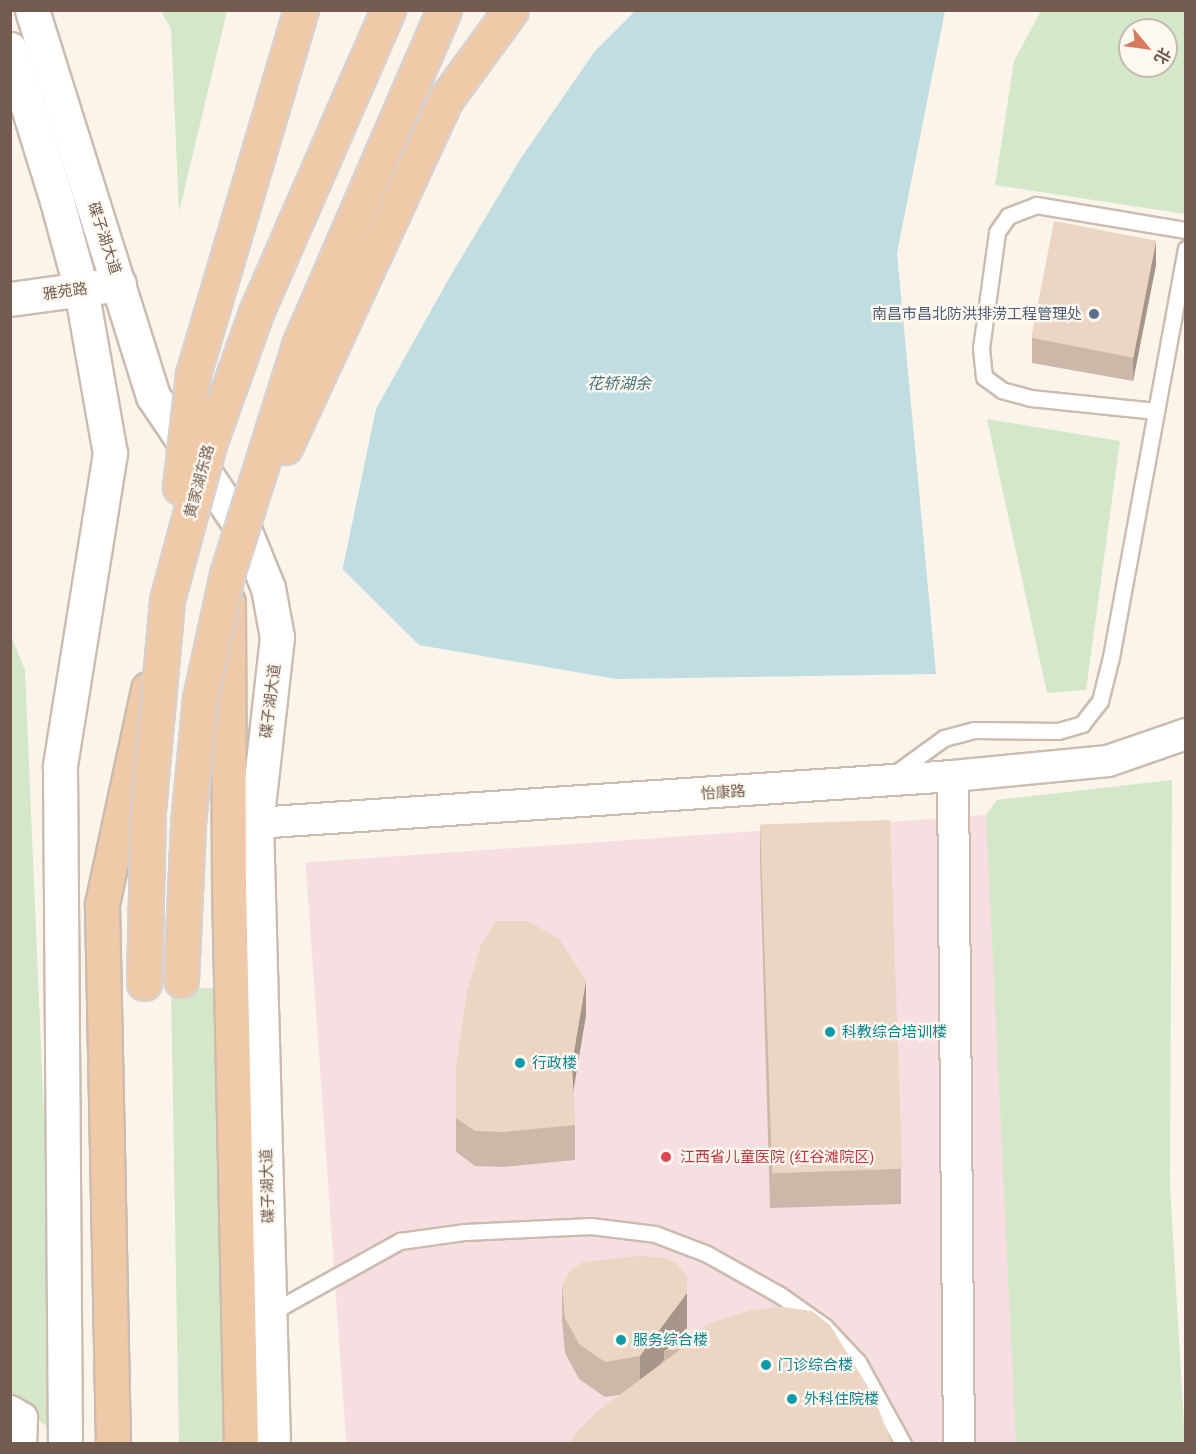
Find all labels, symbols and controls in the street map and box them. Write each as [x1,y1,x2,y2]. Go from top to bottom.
north arrow [1118,18,1178,78]
text: 北 [1151,45,1174,67]
street label: 碟子湖大道 [85,200,125,276]
street label: 雅苑路 [41,279,89,303]
place label: 南昌市昌北防洪排涝工程管理处 [872,305,1082,323]
marker: 南昌市昌北防洪排涝工程管理处 [1087,307,1101,321]
water label: 花轿湖余 [587,374,651,394]
street label: 黄家湖东路 [181,442,217,520]
street label: 碟子湖大道 [256,663,284,739]
street label: 怡康路 [700,781,746,803]
place label: 科教综合培训楼 [842,1023,947,1041]
marker: 科教综合培训楼 [823,1025,837,1039]
place label: 行政楼 [532,1054,577,1072]
marker: 行政楼 [513,1056,527,1070]
street label: 碟子湖大道 [257,1148,277,1224]
marker: 江西省儿童医院 (红谷滩院区) [657,1148,675,1166]
place label: 江西省儿童医院 (红谷滩院区) [680,1148,874,1166]
place label: 服务综合楼 [633,1331,708,1349]
marker: 服务综合楼 [614,1333,628,1347]
place label: 门诊综合楼 [778,1356,853,1374]
marker: 门诊综合楼 [759,1358,773,1372]
place label: 外科住院楼 [804,1390,879,1408]
marker: 外科住院楼 [785,1392,799,1406]

